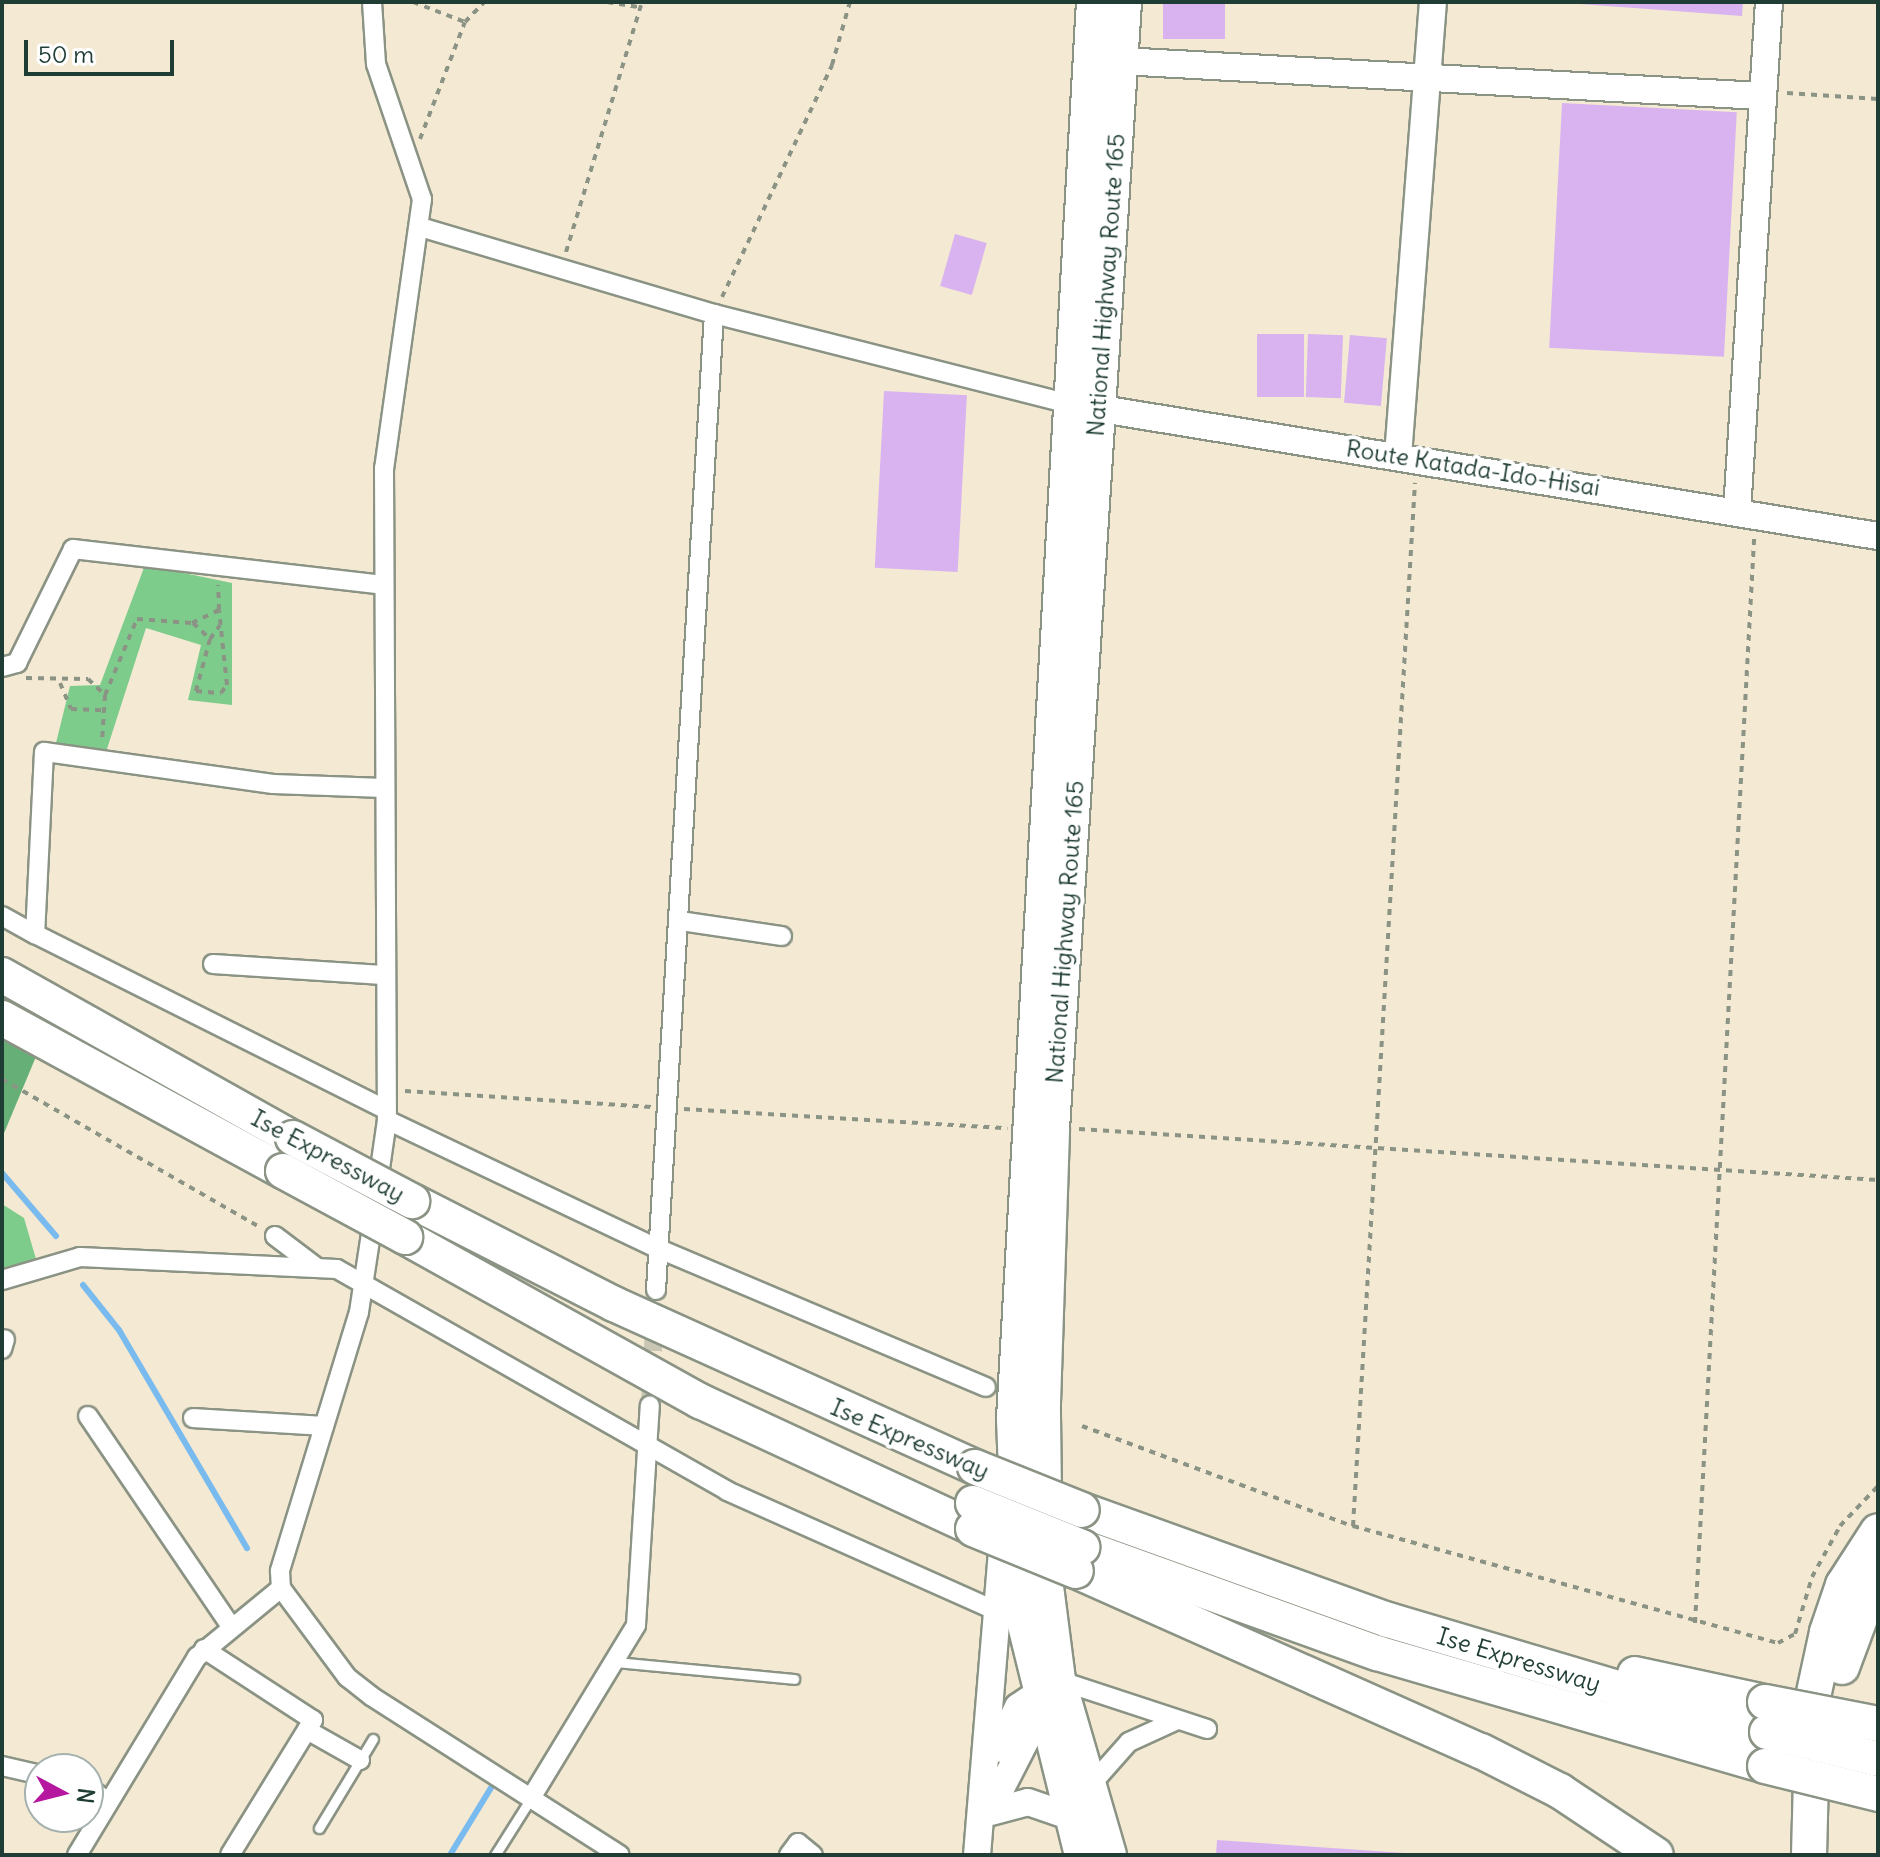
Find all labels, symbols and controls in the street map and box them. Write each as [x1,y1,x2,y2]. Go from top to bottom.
scale bar [28,24,178,74]
text: 50 m [38,39,94,69]
street label: National Highway Route 165 [1081,133,1131,437]
street label: Route Katada-Ido-Hisai [1344,434,1602,502]
street label: National Highway Route 165 [1040,780,1090,1084]
street label: Ise Expressway [246,1104,410,1208]
street label: Ise Expressway [826,1393,994,1485]
street label: Ise Expressway [1434,1621,1604,1699]
north arrow [24,1753,104,1833]
text: N [71,1786,101,1805]

